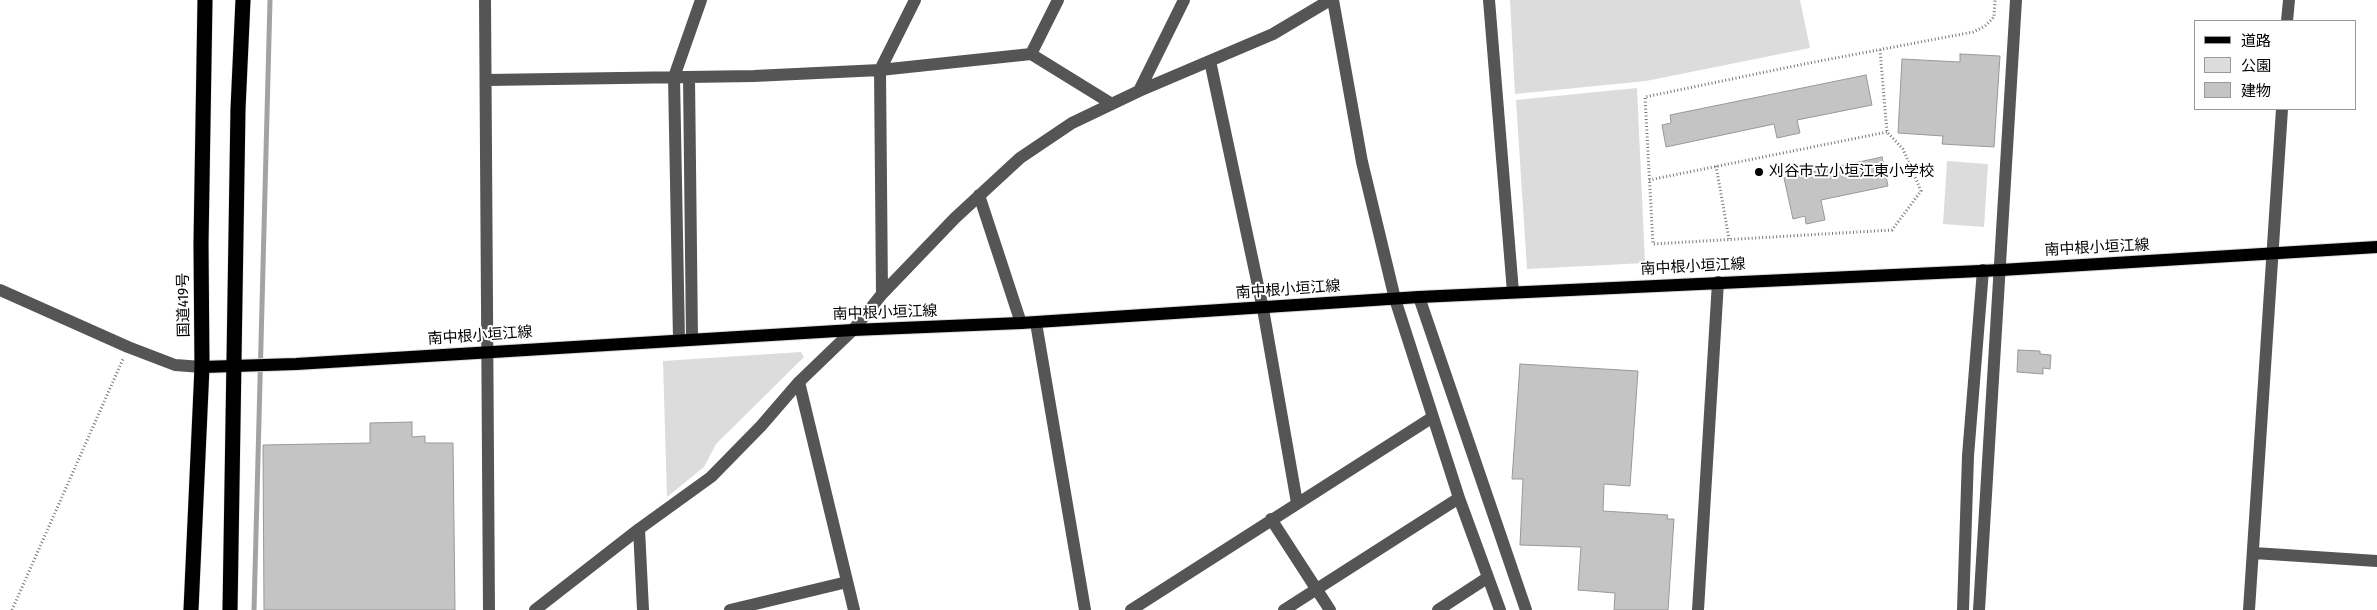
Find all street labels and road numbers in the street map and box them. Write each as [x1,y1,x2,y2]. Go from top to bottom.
street label: 南中根小垣江線 [2044,236,2150,260]
street label: 南中根小垣江線 [1640,255,1746,279]
street label: 国道419号 [174,273,194,337]
street label: 南中根小垣江線 [1235,277,1341,303]
street label: 南中根小垣江線 [832,302,938,324]
street label: 南中根小垣江線 [427,323,533,349]

